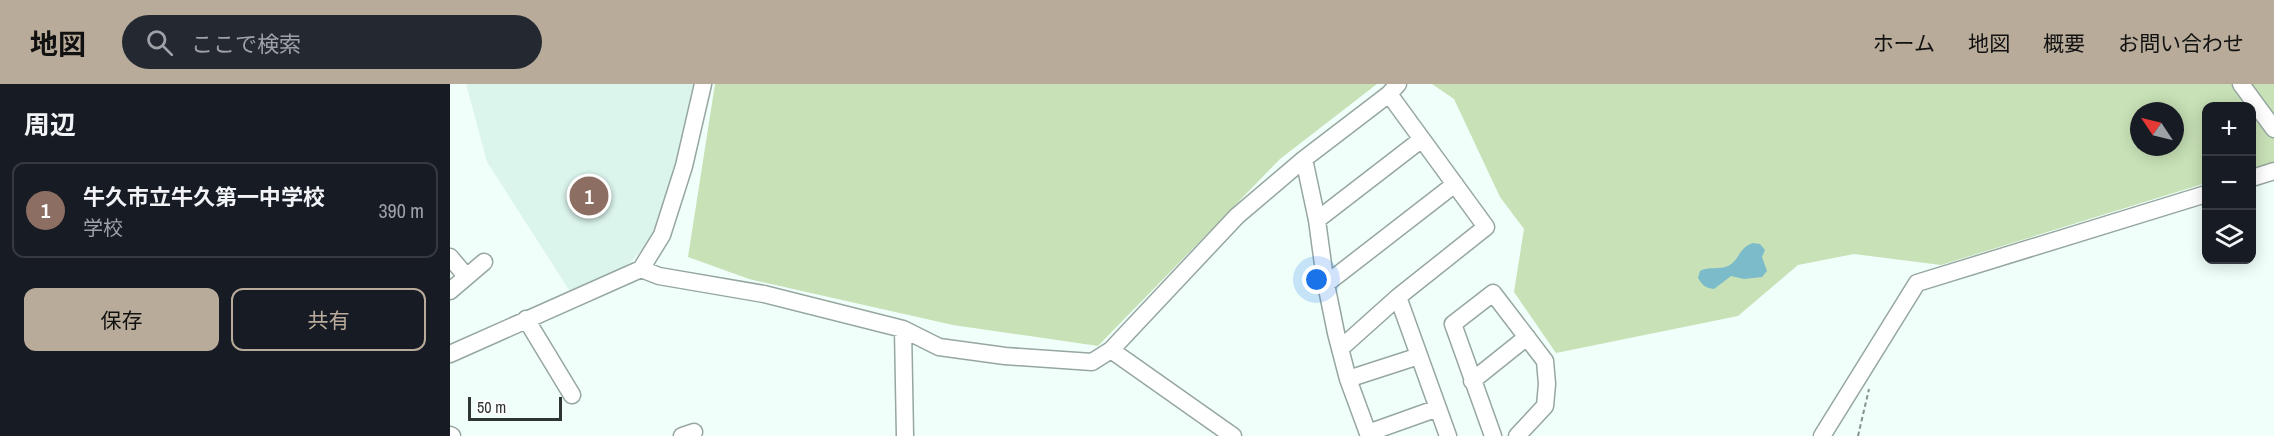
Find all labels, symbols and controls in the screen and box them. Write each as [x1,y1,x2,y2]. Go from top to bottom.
search box [122,15,542,69]
text: 地図 [30,25,86,63]
icon: search [143,26,176,59]
text: ここで検索 [191,29,301,59]
text: ホーム [1873,29,1935,58]
text: 地図 [1968,29,2010,58]
text: 概要 [2043,29,2085,58]
text: お問い合わせ [2118,29,2244,58]
north arrow [2130,102,2184,156]
map controls [2202,102,2256,264]
button: + [2202,102,2256,156]
text: 周辺 [24,107,76,142]
button: − [2202,156,2256,210]
pin: 1 [570,174,608,218]
text: 牛久市立牛久第一中学校 [83,182,325,212]
text: 1 [41,197,50,224]
text: 390 m [378,197,424,224]
button: layers [2202,210,2256,264]
text: 学校 [83,214,123,241]
your location [1302,265,1331,294]
button: 保存 [24,288,219,351]
button: 共有 [231,288,426,351]
scale bar [468,394,562,422]
text: 50 m [477,396,506,418]

